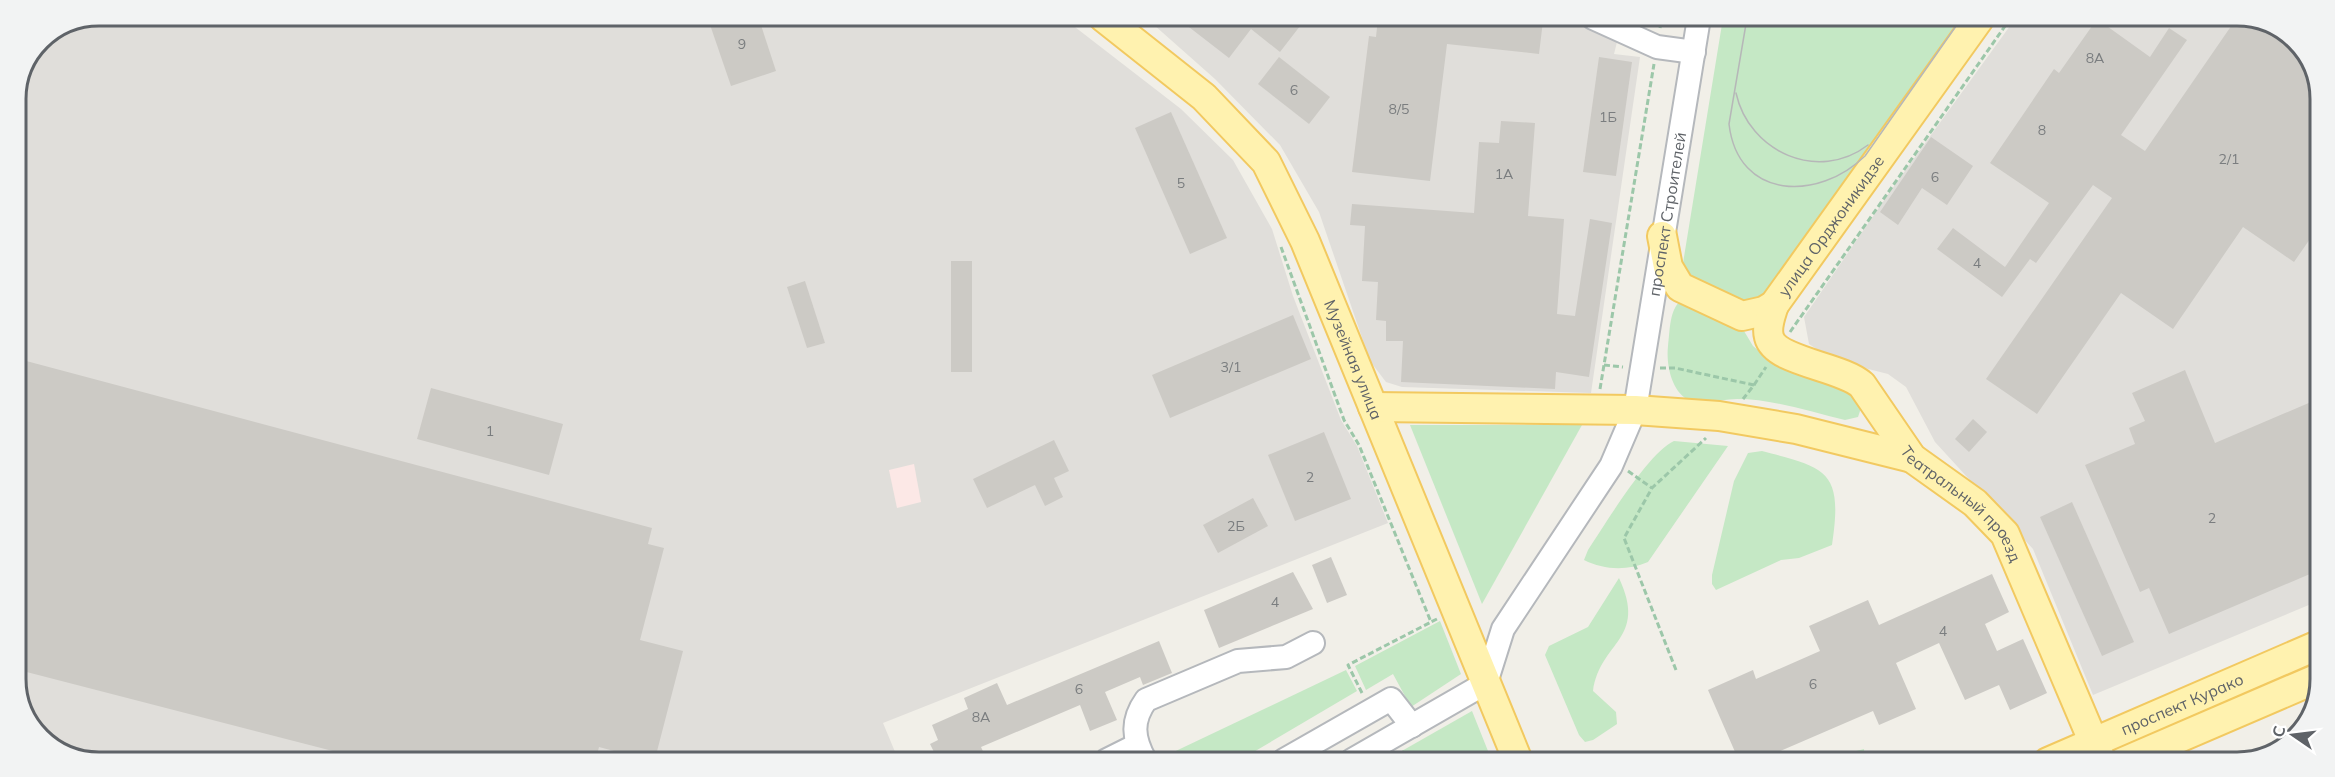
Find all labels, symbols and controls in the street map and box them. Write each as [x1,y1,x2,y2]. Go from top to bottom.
house number: 9 [738,35,746,53]
house number: 8А [2086,49,2105,67]
house number: 6 [1290,81,1298,99]
house number: 8/5 [1389,100,1409,118]
house number: 1Б [1599,108,1617,126]
house number: 8 [2038,121,2046,139]
street label: проспект Строителей [1644,131,1690,298]
house number: 2/1 [2219,150,2239,168]
street label: улица Орджоникидзе [1773,151,1888,300]
house number: 1А [1495,165,1514,183]
house number: 6 [1931,168,1939,186]
house number: 5 [1177,174,1185,192]
house number: 4 [1973,254,1982,272]
street label: Музейная улица [1320,297,1387,423]
house number: 3/1 [1221,358,1241,376]
house number: 1 [486,422,494,440]
street label: Театральный проезд [1896,442,2026,565]
house number: 2 [1306,468,1314,486]
house number: 2 [2208,509,2216,527]
house number: 2Б [1227,517,1245,535]
house number: 4 [1271,593,1280,611]
house number: 4 [1939,622,1948,640]
street label: проспект Курако [2118,669,2246,739]
house number: 6 [1809,675,1817,693]
house number: 6 [1075,680,1083,698]
north arrow [2263,705,2323,765]
house number: 8А [972,708,991,726]
text: С [2267,724,2289,739]

